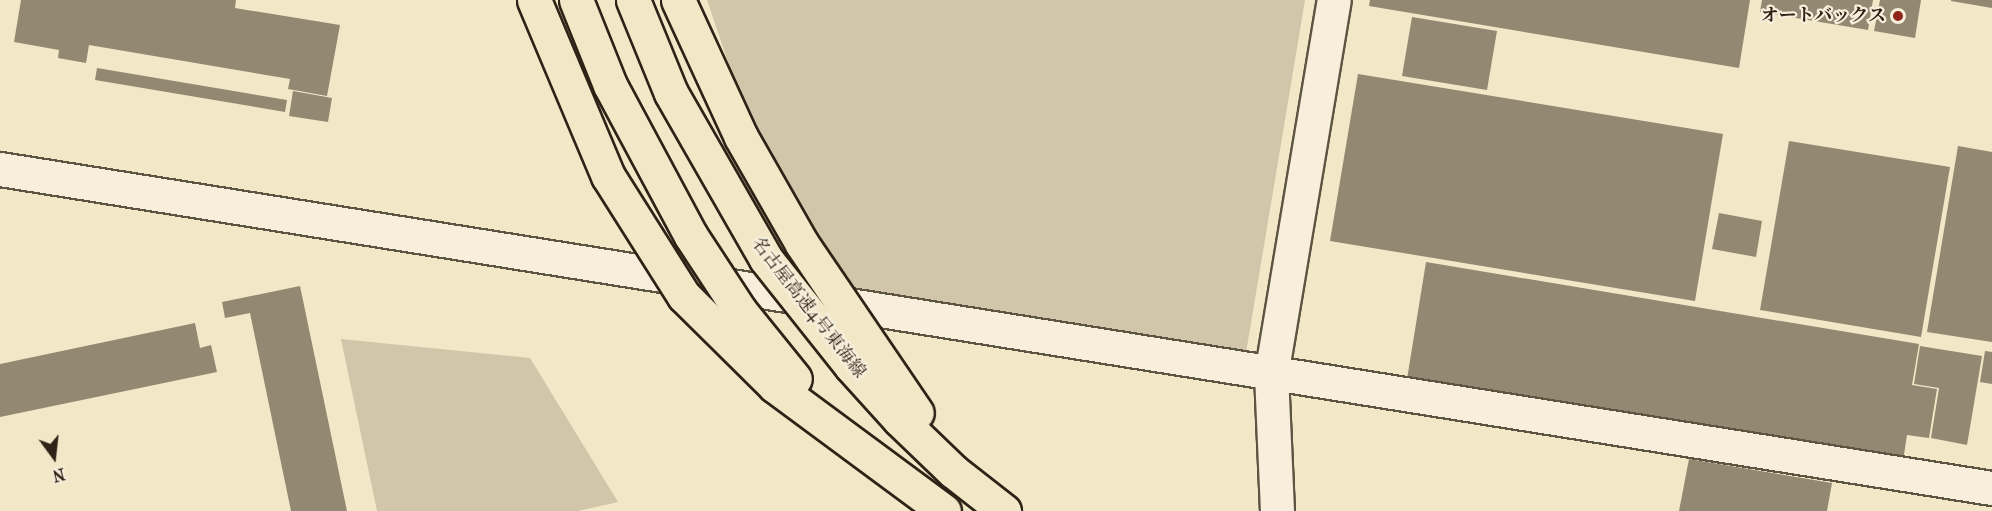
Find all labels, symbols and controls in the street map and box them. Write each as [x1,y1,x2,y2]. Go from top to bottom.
place label: オートバックス [1760,5,1886,27]
marker: オートバックス [1891,9,1905,23]
street label: 名古屋高速4号東海線 [746,233,870,383]
north arrow [24,427,84,487]
text: N [50,464,67,486]

